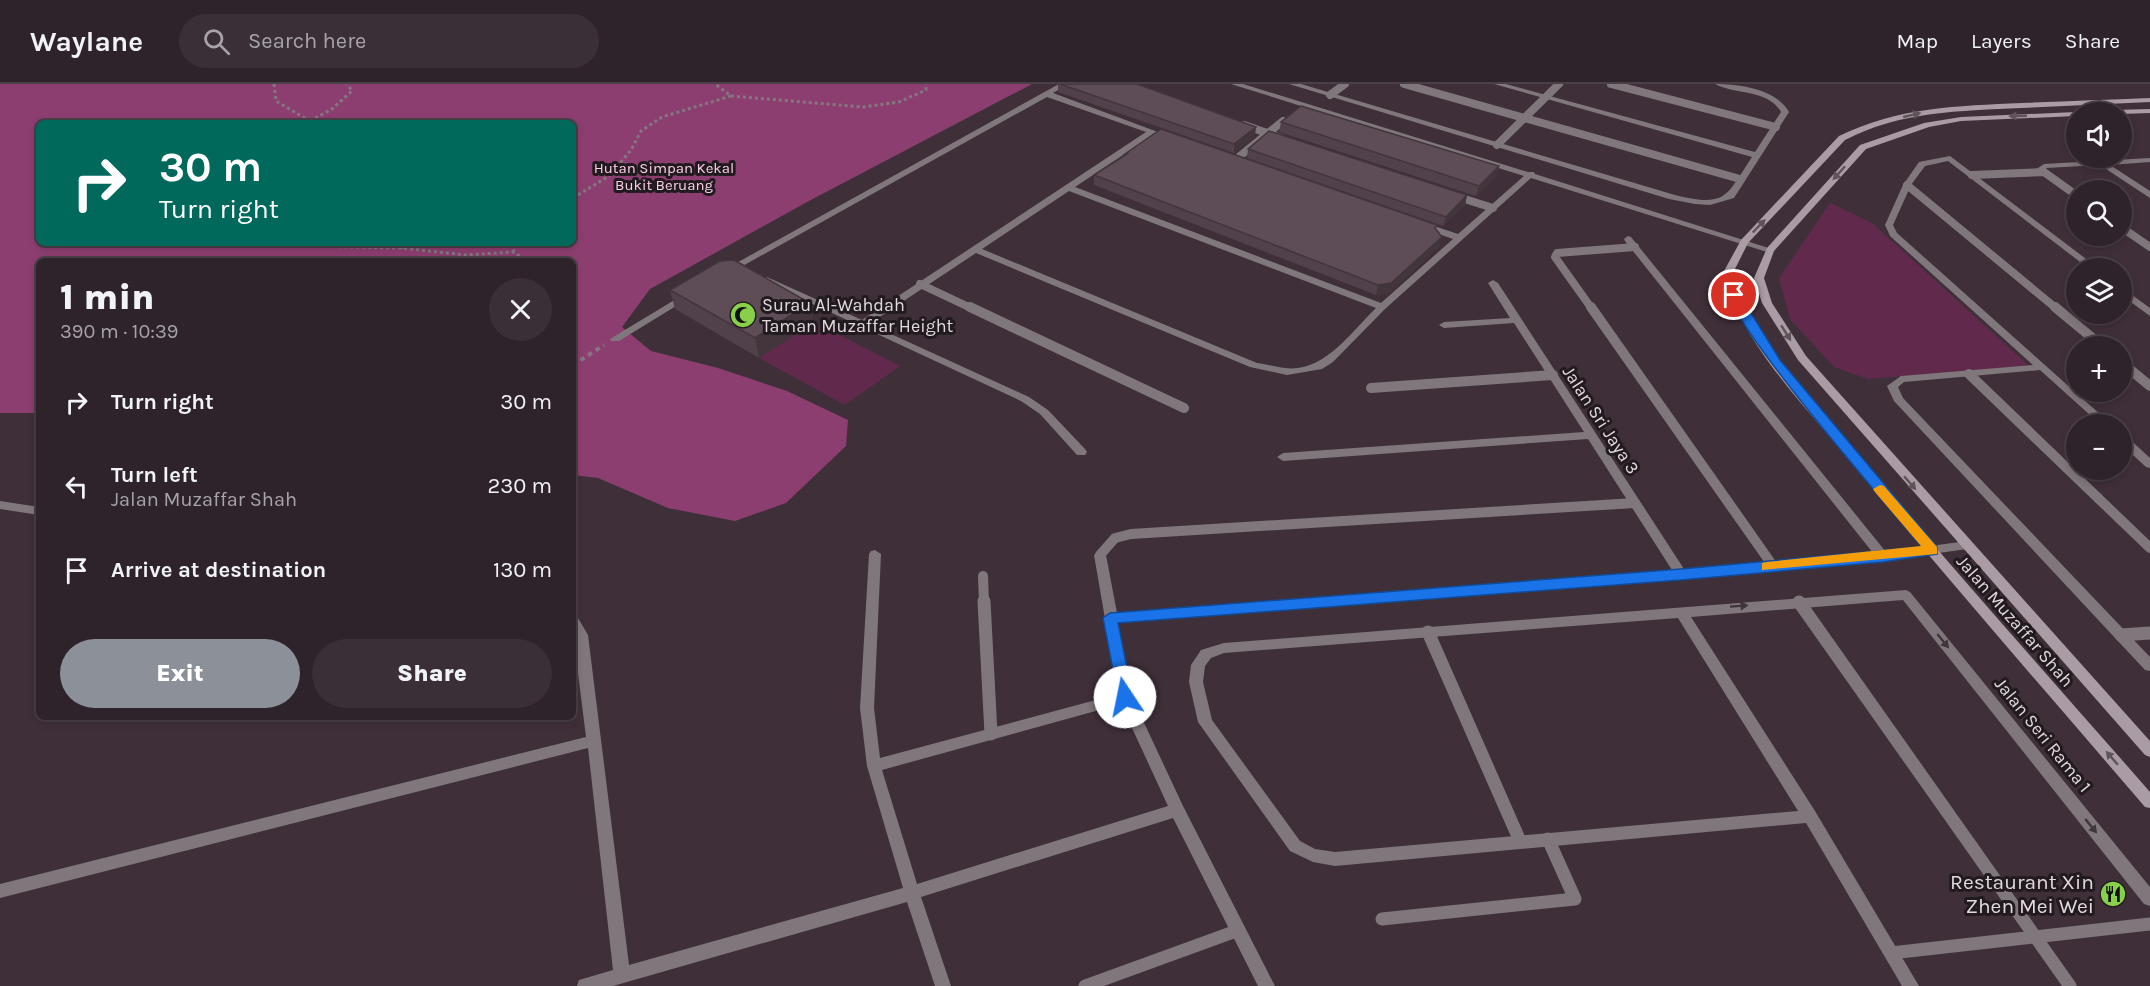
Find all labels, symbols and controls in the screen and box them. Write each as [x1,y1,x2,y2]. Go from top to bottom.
search box [179,14,599,68]
text: Waylane [30,25,143,58]
icon: search [200,25,233,58]
text: Search here [248,28,366,54]
text: Map [1896,29,1938,53]
text: Layers [1971,29,2032,53]
text: Share [2065,29,2120,53]
map controls [2066,102,2132,480]
button: sound [2066,102,2132,168]
one-way arrow [1903,109,1921,119]
one-way arrow [2008,112,2027,121]
text: 30 m [159,142,262,192]
icon: right [60,144,138,222]
park label: Hutan Simpan Kekal Bukit Beruang [594,159,734,194]
one-way arrow [1832,166,1846,181]
button: search [2066,180,2132,246]
text: Turn right [159,193,279,225]
one-way arrow [1752,219,1766,234]
button: layers [2066,258,2132,324]
pin [1708,269,1759,320]
text: 1 min [60,276,154,318]
button: close [489,278,552,341]
icon: arrive [1717,278,1750,311]
place label: Surau Al-Wahdah Taman Muzaffar Height [762,294,954,337]
mosque icon: Surau Al-Wahdah Taman Muzaffar Height [728,300,758,330]
text: 390 m · 10:39 [60,320,178,343]
one-way arrow [1780,325,1791,341]
button: + [2066,336,2132,402]
street label: Jalan Sri Jaya 3 [1558,362,1644,478]
icon: right [60,386,93,419]
text: Turn right [111,389,214,415]
text: 30 m [500,389,552,415]
button: − [2066,414,2132,480]
text: Turn left [111,462,198,488]
icon: left [60,470,93,503]
text: 230 m [487,473,552,499]
one-way arrow [1904,475,1917,491]
text: Jalan Muzaffar Shah [111,488,297,511]
street label: Jalan Muzaffar Shah [1952,551,2078,691]
icon: arrive [60,554,93,587]
text: Arrive at destination [111,557,326,583]
text: 130 m [493,557,552,583]
one-way arrow [1730,602,1749,611]
one-way arrow [1936,633,1949,648]
button: Exit [60,639,300,708]
button: Share [312,639,552,708]
position arrow [1093,665,1157,729]
street label: Jalan Seri Rama 1 [1990,673,2096,797]
one-way arrow [2106,751,2119,766]
one-way arrow [2085,818,2097,833]
place label: Restaurant Xin Zhen Mei Wei [1950,870,2094,918]
restaurant icon: Restaurant Xin Zhen Mei Wei [2098,879,2128,909]

